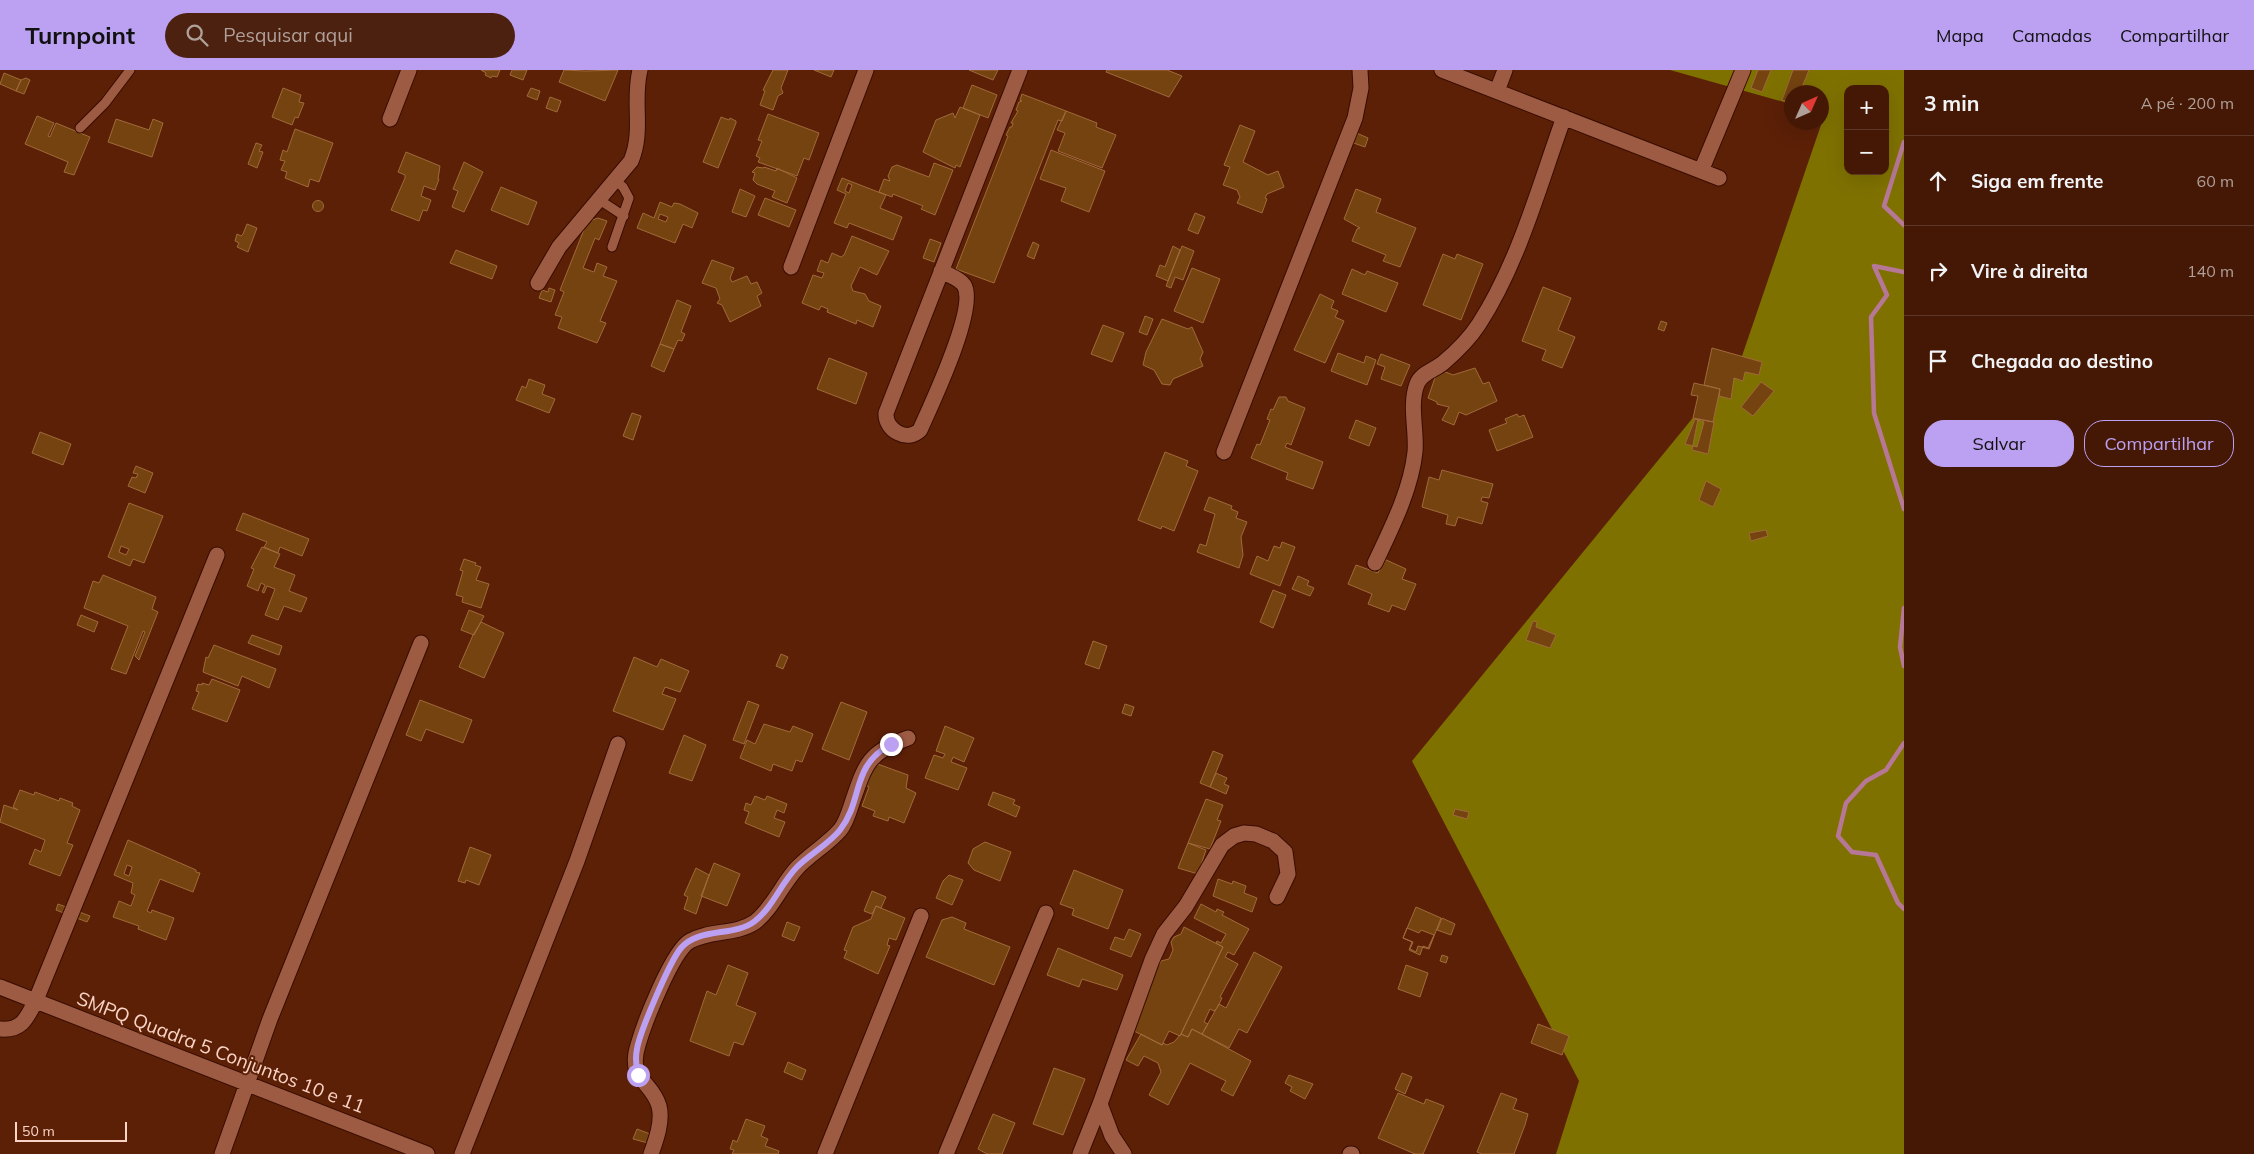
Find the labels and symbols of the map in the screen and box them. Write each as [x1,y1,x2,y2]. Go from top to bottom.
north arrow [1784,85,1829,130]
route end [880,733,903,756]
street label: SMPQ Quadra 5 Conjuntos 10 e 11 [74,986,368,1118]
route start [627,1064,650,1087]
scale bar [15,1119,128,1142]

